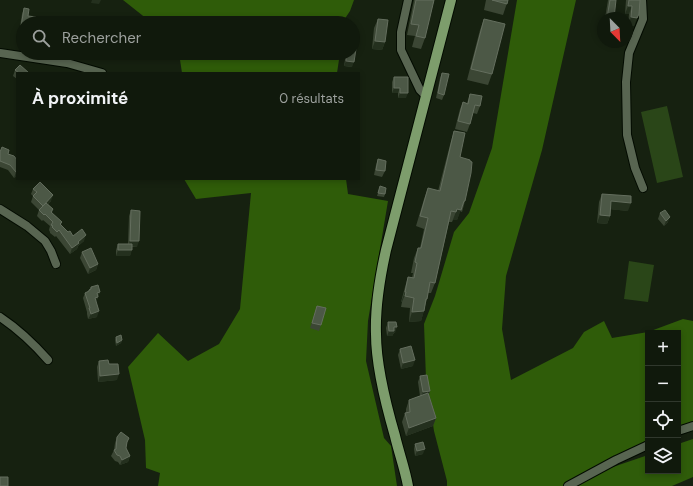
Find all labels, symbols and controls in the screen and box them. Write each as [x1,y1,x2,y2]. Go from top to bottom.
north arrow [597,12,633,48]
search box [16,16,360,60]
icon: search [30,27,52,49]
text: Rechercher [62,28,141,48]
text: À proximité [32,87,128,109]
text: 0 résultats [279,90,344,107]
map controls [645,330,681,474]
button: + [645,330,681,366]
button: − [645,366,681,402]
button: locate [645,402,681,438]
button: layers [645,438,681,474]

